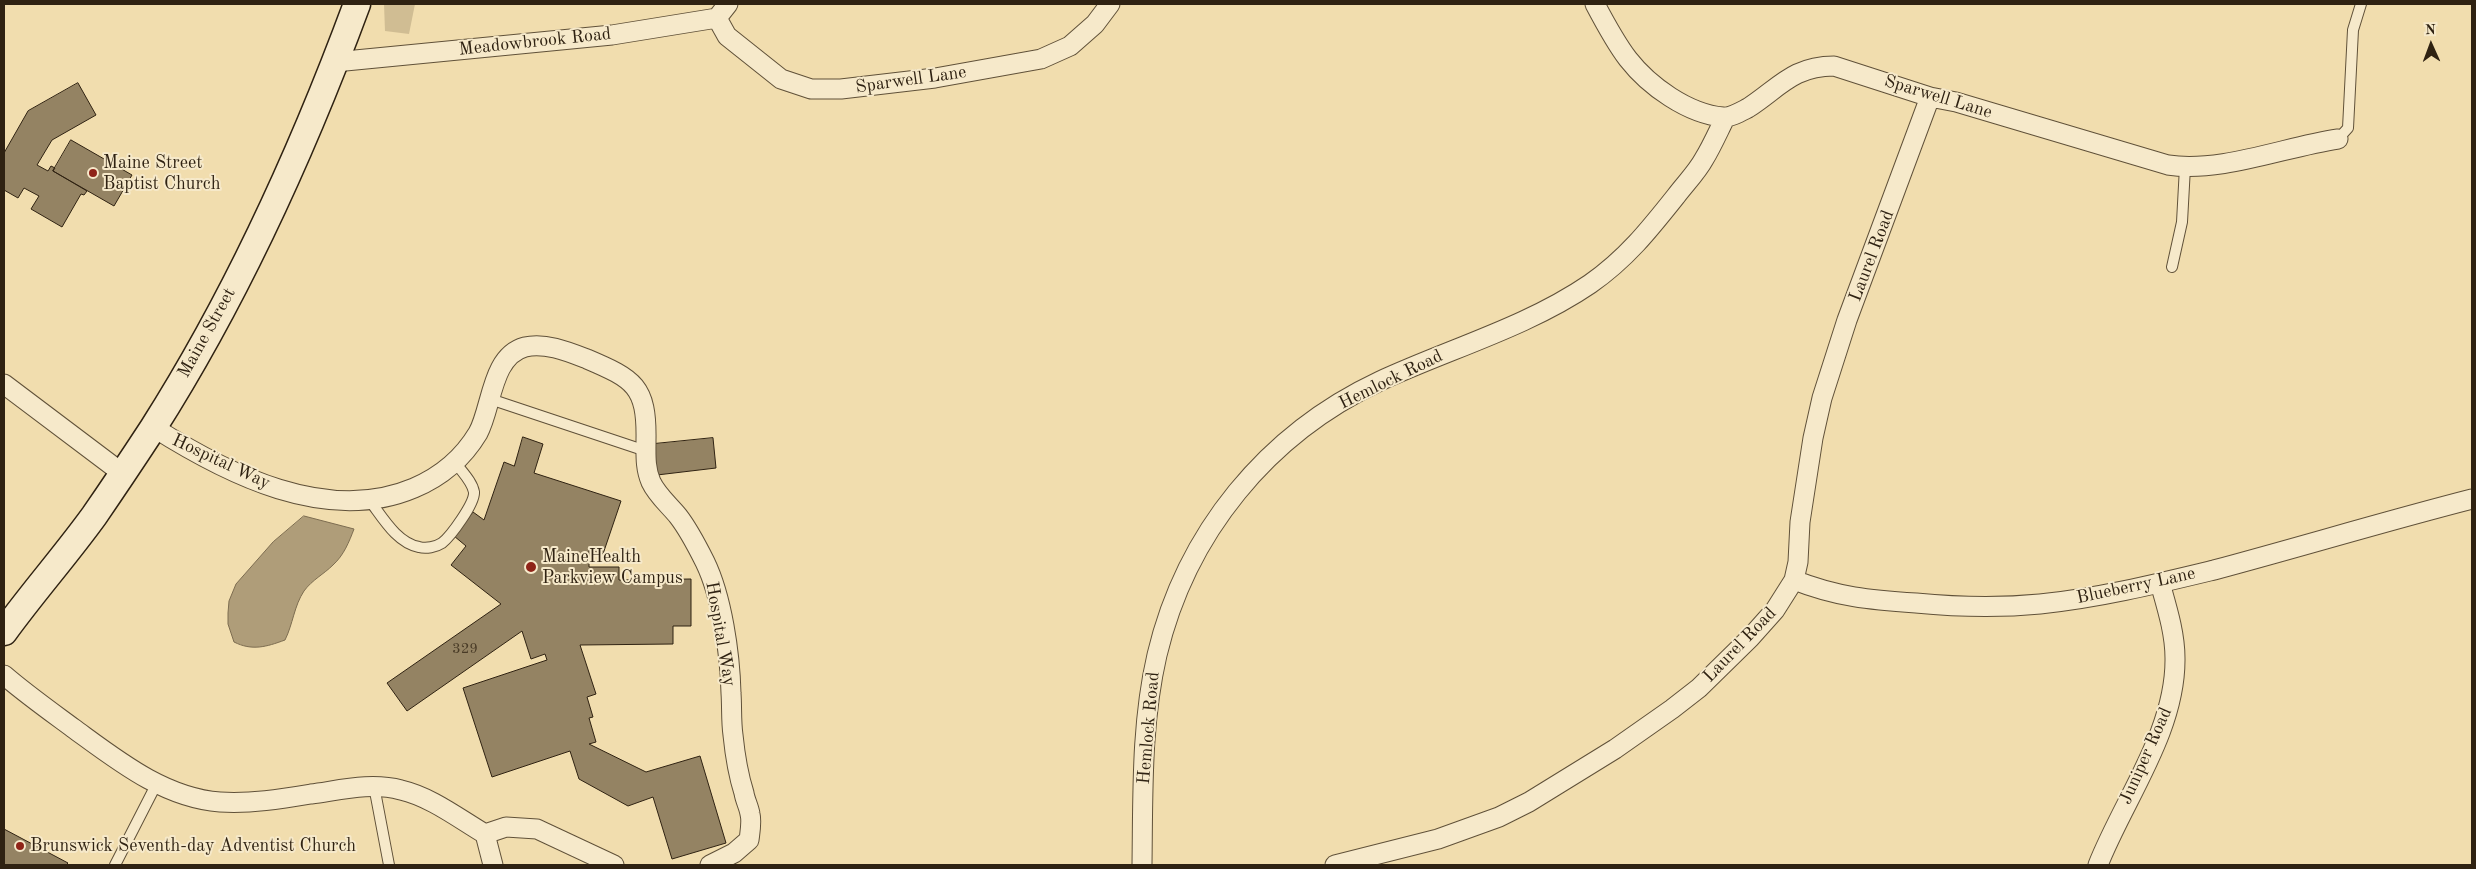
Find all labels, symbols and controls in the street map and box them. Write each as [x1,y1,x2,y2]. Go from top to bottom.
north arrow [2406,20,2456,70]
street label: Meadowbrook Road [458,23,612,61]
text: N [2425,23,2436,37]
street label: Sparwell Lane [854,62,968,98]
street label: Sparwell Lane [1881,70,1995,124]
place label: Maine Street Baptist Church [103,152,220,194]
marker: Maine Street Baptist Church [87,167,99,179]
street label: Laurel Road [1845,207,1899,305]
street label: Maine Street [173,284,241,382]
street label: Hemlock Road [1336,346,1446,414]
street label: Hospital Way [168,430,274,494]
place label: MaineHealth Parkview Campus [542,546,683,588]
marker: MaineHealth Parkview Campus [524,560,538,574]
street label: Blueberry Lane [2075,563,2197,609]
street label: Hospital Way [700,580,740,688]
street label: Laurel Road [1699,603,1781,687]
house number: 329 [452,640,478,658]
street label: Hemlock Road [1133,671,1165,785]
street label: Juniper Road [2115,704,2177,808]
place label: Brunswick Seventh-day Adventist Church [30,835,356,857]
marker: Brunswick Seventh-day Adventist Church [14,840,26,852]

